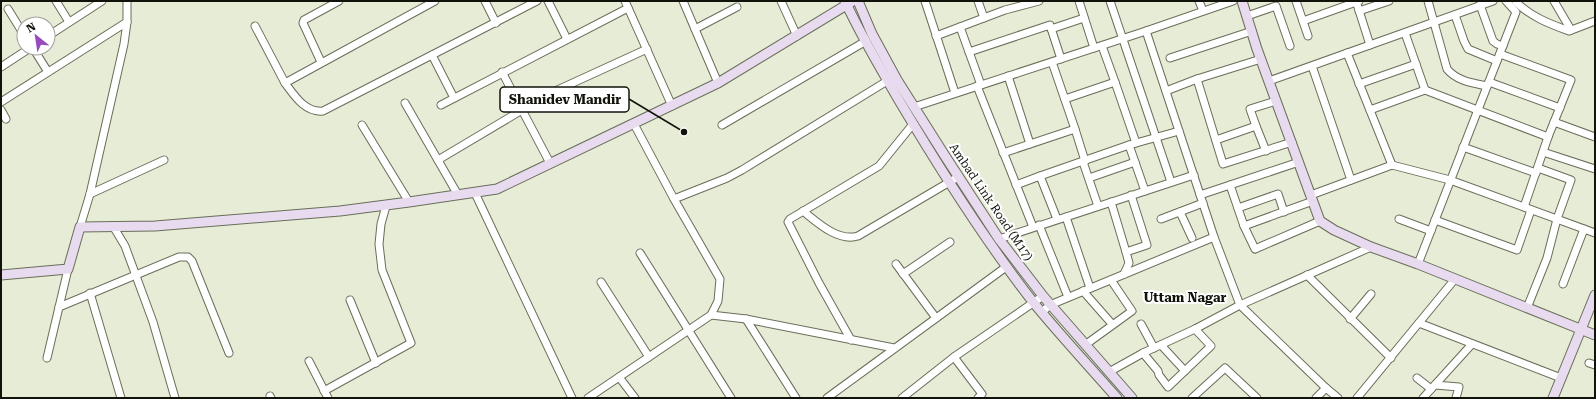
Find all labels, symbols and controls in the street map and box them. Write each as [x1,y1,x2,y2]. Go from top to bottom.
north arrow [16,16,56,56]
text: N [24,20,39,36]
callout: Shanidev Mandir [500,87,629,112]
text: Shanidev Mandir [509,92,621,107]
street label: Ambad Link Road (M17) [946,141,1036,263]
district label: Uttam Nagar [1143,290,1227,305]

